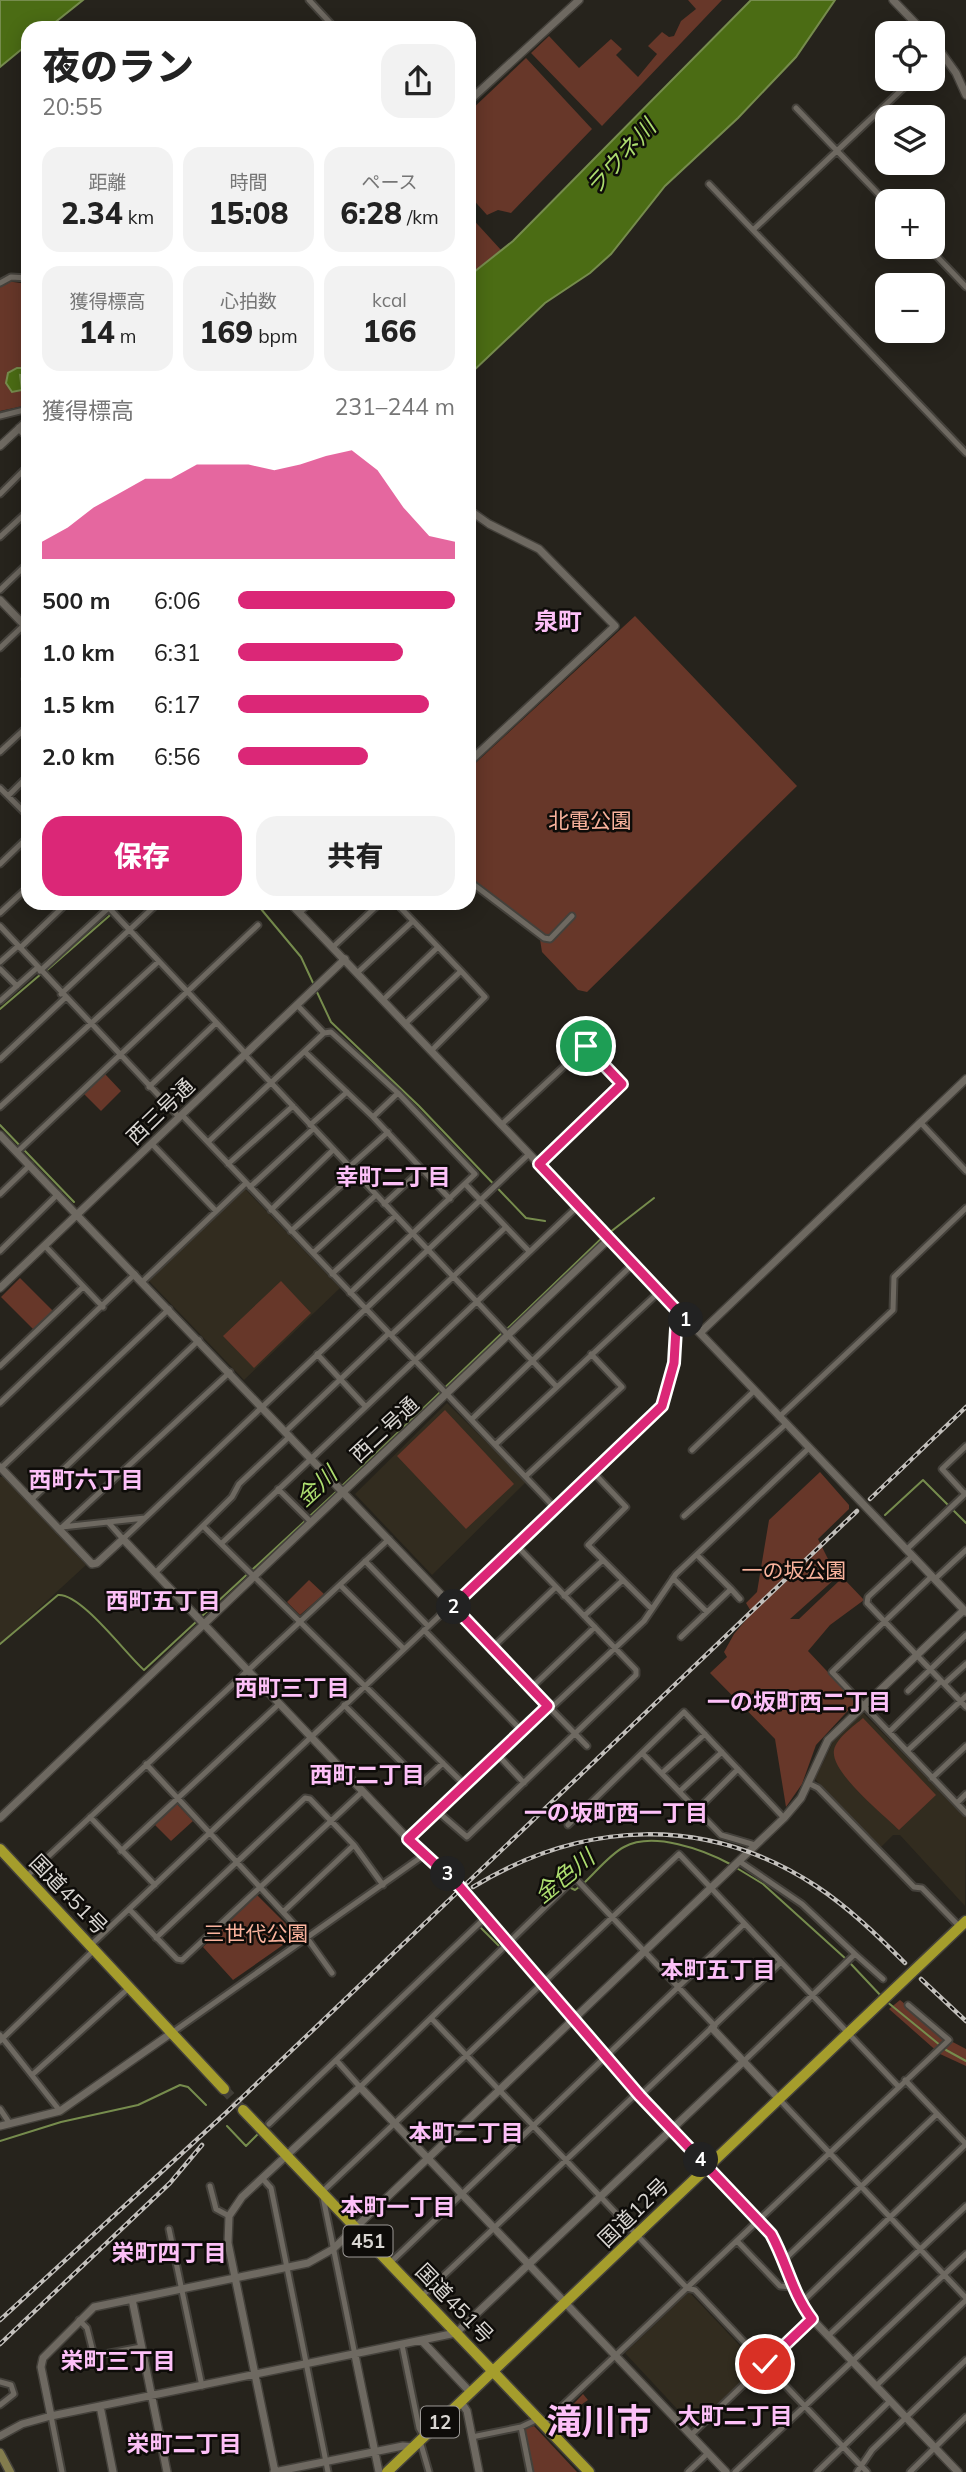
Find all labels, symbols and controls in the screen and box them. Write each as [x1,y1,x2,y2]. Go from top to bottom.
map controls [875,21,945,343]
button: locate [875,21,945,91]
text: 夜のラン [42,42,194,90]
button: share [381,44,455,118]
text: 20:55 [42,92,102,121]
button: layers [875,105,945,175]
water label: ラウネ川 [578,111,664,201]
text: 距離 [88,170,127,194]
text: 時間 [229,170,268,194]
text: ペース [361,170,418,194]
button: + [875,189,945,259]
text: 2.34 [61,194,123,232]
text: 15:08 [209,194,288,232]
text: 6:28 [340,194,402,232]
text: km [123,205,154,229]
text: /km [402,205,439,229]
button: − [875,273,945,343]
text: kcal [372,288,407,312]
text: 獲得標高 [69,289,146,313]
text: 心拍数 [220,289,277,313]
text: 166 [363,312,417,350]
text: 14 [79,313,115,351]
text: 169 [199,313,253,351]
text: m [115,324,136,348]
text: bpm [253,324,298,348]
text: 231–244 m [334,392,455,421]
text: 獲得標高 [42,396,134,425]
text: 500 m [42,586,110,615]
text: 6:06 [154,586,201,615]
district label: 泉町 [534,606,582,636]
text: 1.0 km [42,638,115,667]
text: 6:31 [154,638,201,667]
text: 1.5 km [42,690,115,719]
text: 6:17 [154,690,201,719]
text: 2.0 km [42,742,115,771]
text: 6:56 [154,742,201,771]
park label: 北電公園 [548,807,632,833]
button: 保存 [42,816,242,896]
button: 共有 [256,816,455,896]
pin [556,1016,616,1076]
icon: arrive [567,1027,605,1065]
street label: 西三号通 [121,1072,199,1150]
district label: 幸町二丁目 [336,1162,451,1191]
pin: 1 [668,1302,704,1338]
text: 1 [680,1307,691,1331]
street label: 西二号通 [344,1391,424,1467]
water label: 金川 [289,1458,345,1512]
district label: 西町六丁目 [29,1465,144,1494]
park label: 一の坂公園 [742,1557,847,1583]
district label: 西町五丁目 [106,1586,221,1615]
pin: 2 [436,1590,472,1624]
text: 2 [448,1594,459,1618]
district label: 西町三丁目 [235,1673,350,1702]
district label: 一の坂町西二丁目 [707,1687,891,1716]
district label: 西町二丁目 [310,1760,425,1789]
district label: 一の坂町西一丁目 [524,1798,708,1827]
water label: 金色川 [528,1841,602,1909]
street label: 国道451号 [25,1849,113,1939]
pin: 3 [430,1856,466,1892]
text: 3 [442,1861,453,1885]
park label: 三世代公園 [204,1920,309,1946]
district label: 本町五丁目 [661,1955,776,1984]
district label: 本町二丁目 [409,2118,524,2147]
pin: 4 [684,2142,718,2178]
text: 4 [695,2147,706,2171]
street label: 国道12号 [592,2172,674,2252]
district label: 本町一丁目 [341,2192,456,2221]
road number: 451 [344,2226,392,2256]
district label: 栄町四丁目 [112,2238,227,2267]
street label: 国道451号 [411,2258,499,2348]
pin [735,2334,795,2394]
icon: check [746,2345,784,2383]
district label: 栄町三丁目 [61,2346,176,2375]
district label: 滝川市 [546,2399,652,2443]
district label: 大町二丁目 [678,2401,793,2430]
road number: 12 [421,2406,459,2438]
district label: 栄町二丁目 [127,2429,242,2458]

